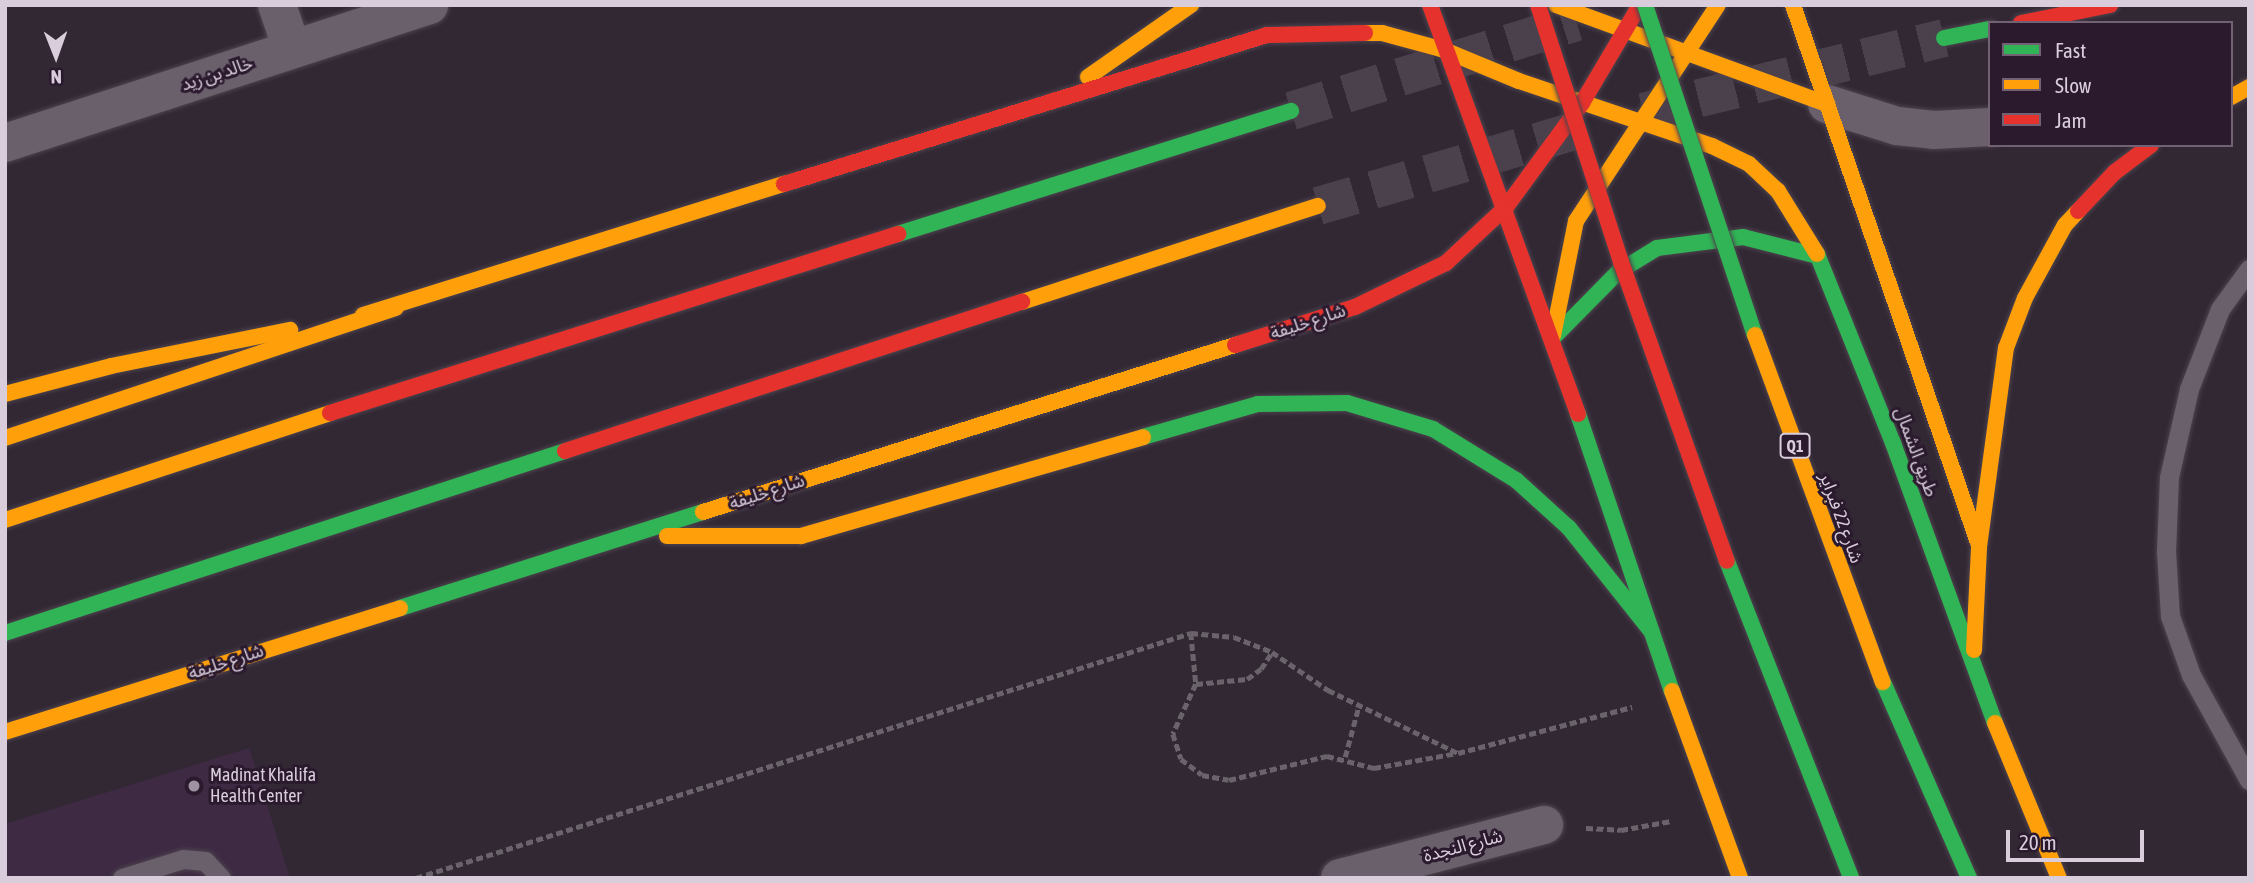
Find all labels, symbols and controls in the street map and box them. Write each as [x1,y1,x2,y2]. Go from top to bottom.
north arrow [21,21,91,91]
legend [1988,21,2233,147]
text: Fast [2055,38,2086,62]
street label: خالد بن زيد [178,52,256,96]
text: N [51,66,62,88]
text: Slow [2055,73,2091,97]
text: Jam [2055,108,2087,132]
street label: شارع خليفة [1268,300,1348,344]
street label: طريق الشمال [1890,404,1942,500]
road number: Q1 [1779,434,1811,458]
street label: شارع خليفة [727,470,807,514]
street label: شارع 22 فبراير [1815,470,1867,566]
street label: شارع خليفة [186,640,266,684]
place label: Madinat Khalifa Health Center [210,765,316,808]
marker: Madinat Khalifa Health Center [184,776,204,796]
scale bar [2009,816,2147,860]
street label: شارع النجدة [1421,825,1505,867]
text: 20 m [2019,830,2057,854]

